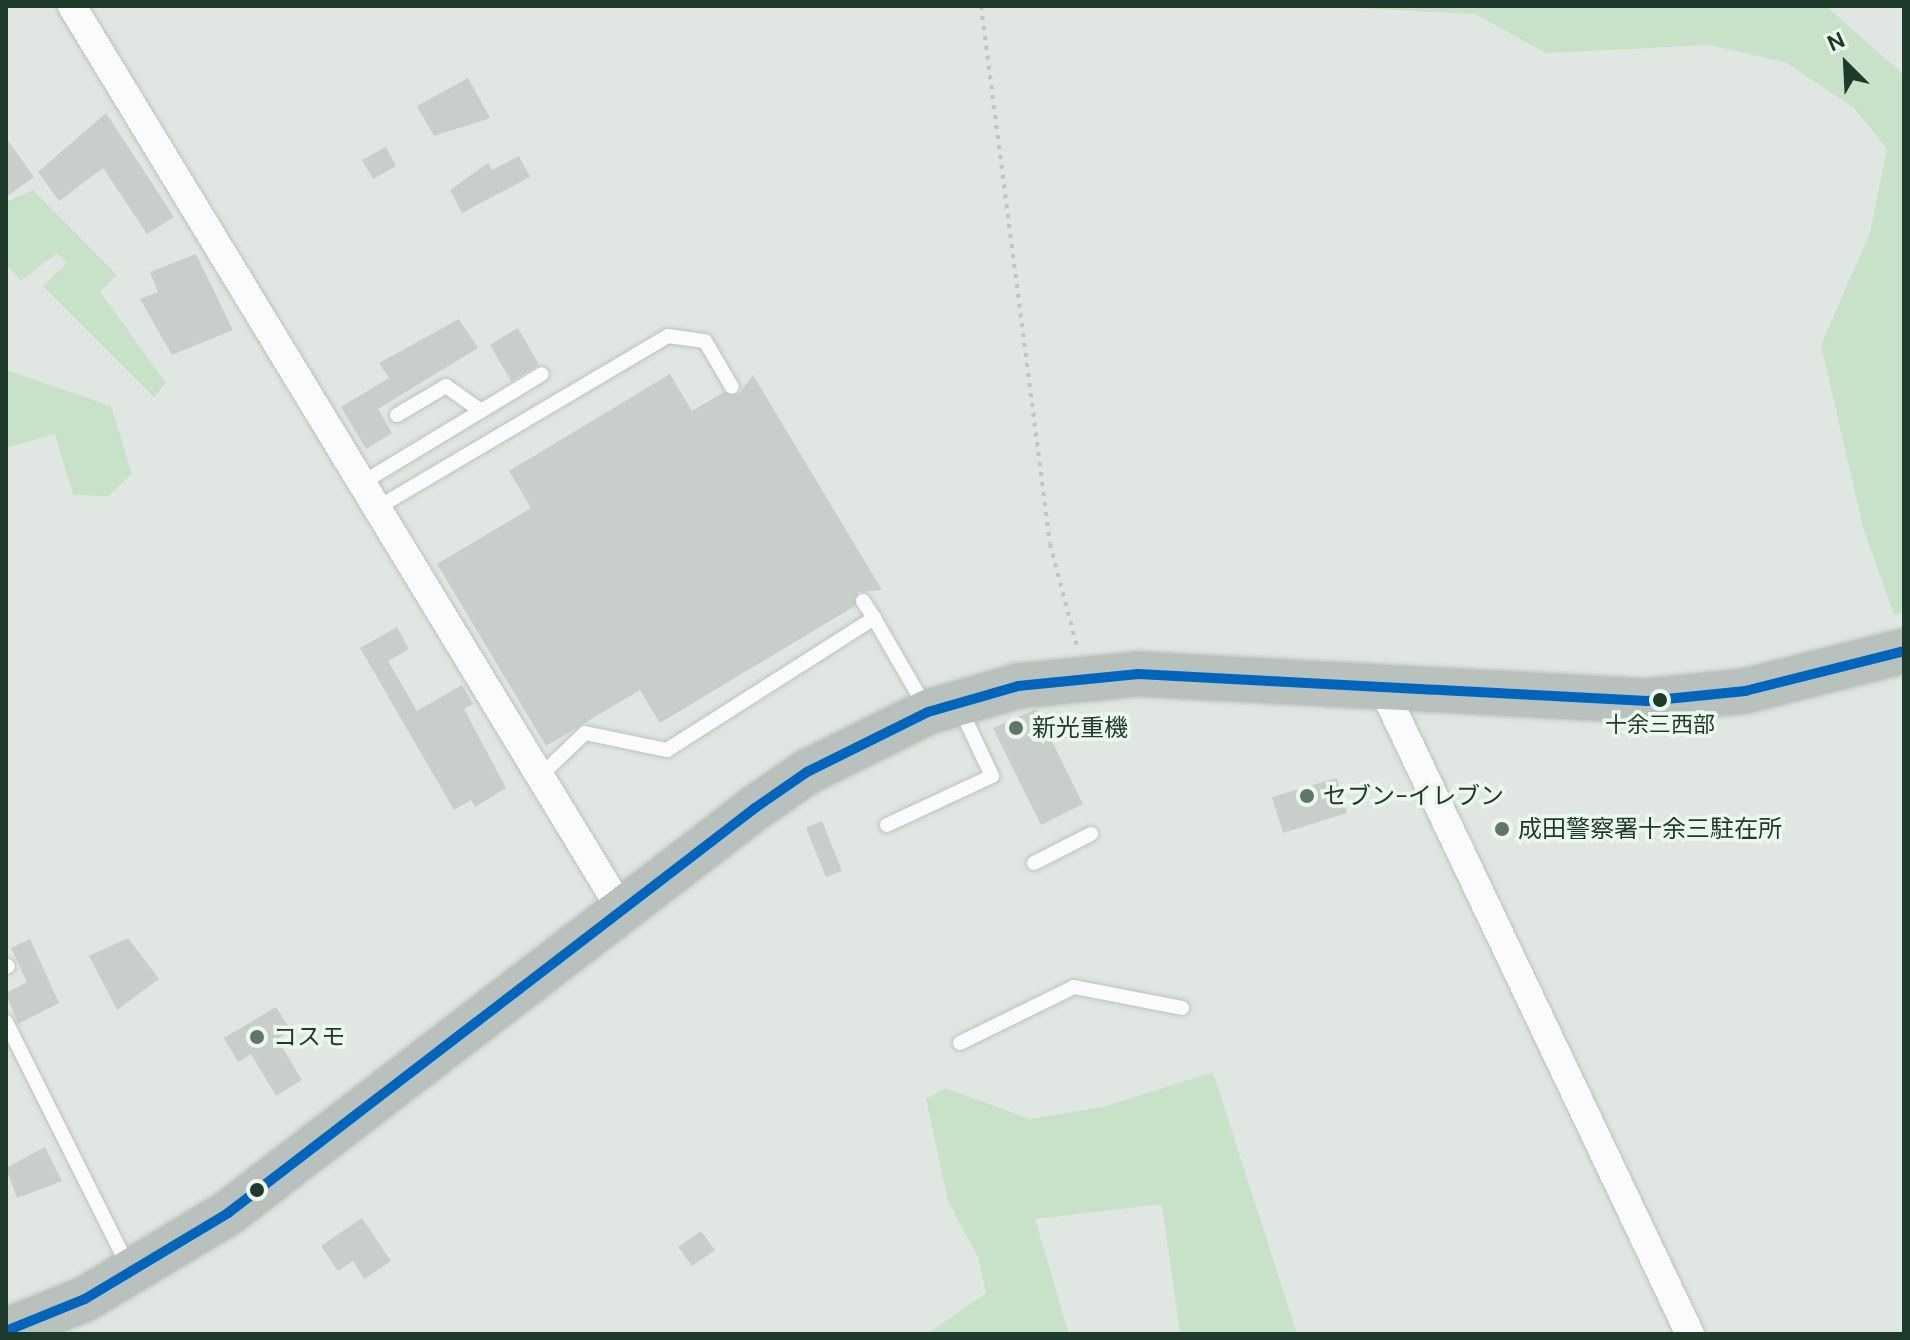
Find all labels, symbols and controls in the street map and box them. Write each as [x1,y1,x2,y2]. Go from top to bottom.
north arrow [1806,24,1886,104]
text: N [1823,25,1849,58]
marker: 十余三西部 [1652,692,1668,708]
place label: 十余三西部 [1605,712,1715,738]
place label: 新光重機 [1032,714,1128,742]
marker: 新光重機 [1007,719,1025,737]
place label: セブン-イレブン [1323,782,1504,810]
marker: セブン-イレブン [1298,787,1316,805]
place label: 成田警察署十余三駐在所 [1518,815,1782,843]
marker: 成田警察署十余三駐在所 [1493,820,1511,838]
place label: コスモ [273,1023,345,1051]
marker: コスモ [248,1028,266,1046]
unlabelled marker [249,1182,265,1198]

